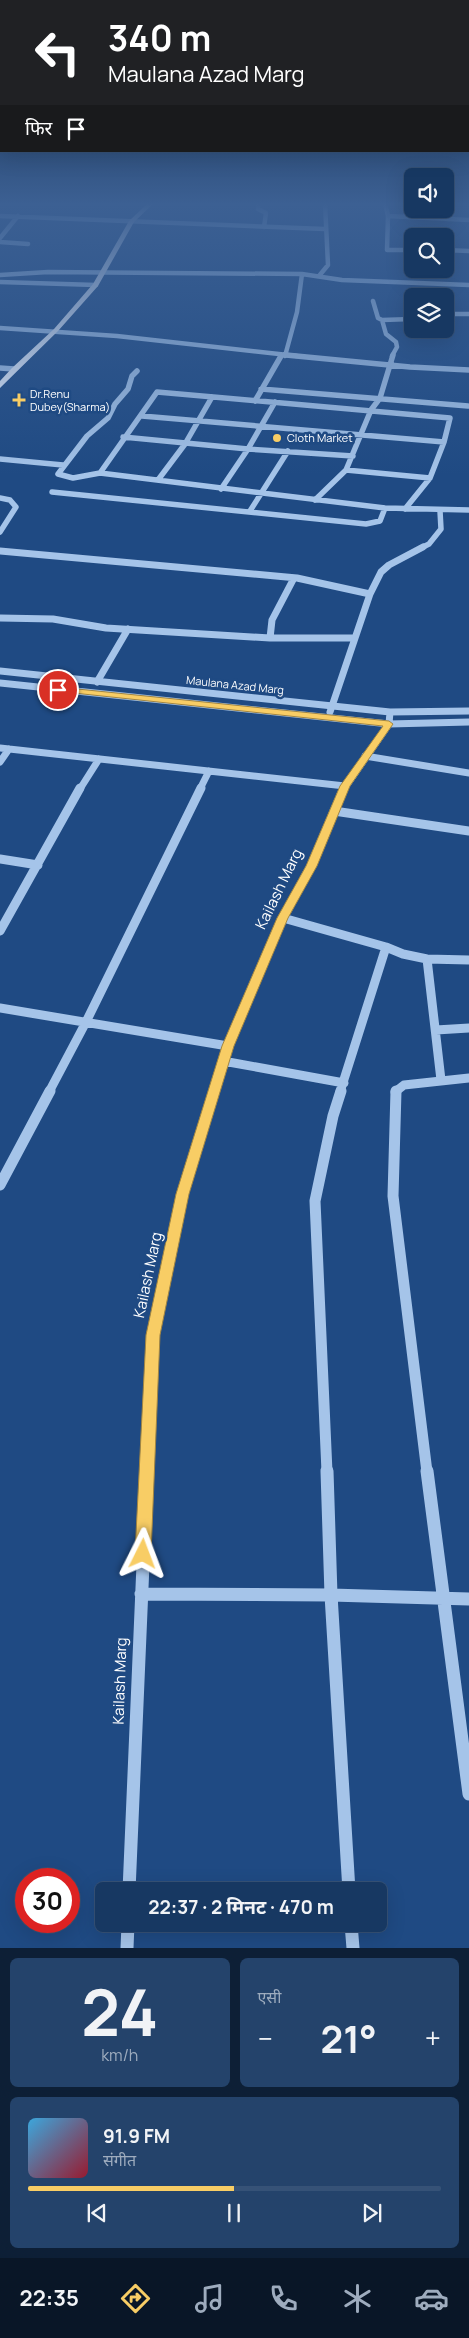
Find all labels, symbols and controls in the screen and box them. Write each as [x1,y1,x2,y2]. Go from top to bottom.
text: 340 m [108,14,211,62]
icon: left [25,20,90,85]
text: Maulana Azad Marg [108,59,305,89]
text: फिर [25,115,52,141]
icon: arrive [62,115,90,143]
map controls [404,168,454,338]
button: sound [404,168,454,218]
button: search [404,228,454,278]
button: layers [404,288,454,338]
place label: Dr.Renu Dubey(Sharma) [30,386,110,414]
marker: Dr.Renu Dubey(Sharma) [12,393,26,407]
place label: Cloth Market [287,430,353,445]
marker: Cloth Market [271,432,283,444]
pin [37,669,79,711]
street label: Maulana Azad Marg [185,672,285,697]
icon: arrive [44,676,72,704]
street label: Kailash Marg [250,845,307,933]
street label: Kailash Marg [128,1230,167,1320]
position arrow [116,1527,168,1579]
street label: Kailash Marg [107,1637,132,1725]
speed limit sign: 30 [15,1868,80,1933]
text: 22:37 · 2 मिनट · 470 m [148,1894,334,1920]
text: 24 [81,1967,158,2056]
text: एसी [258,1986,281,2008]
text: 21° [321,2012,377,2064]
text: − [258,2019,273,2057]
text: + [425,2019,441,2057]
text: km/h [101,2044,138,2066]
text: 91.9 FM [103,2123,170,2149]
text: संगीत [103,2149,136,2171]
icon: previous [83,2199,111,2227]
icon: pause [220,2199,248,2227]
icon: next [358,2199,386,2227]
icon: directions [118,2281,153,2316]
icon: music [192,2281,227,2316]
icon: phone [266,2281,301,2316]
icon: climate [340,2281,375,2316]
icon: car [414,2281,449,2316]
text: 22:35 [20,2283,79,2313]

